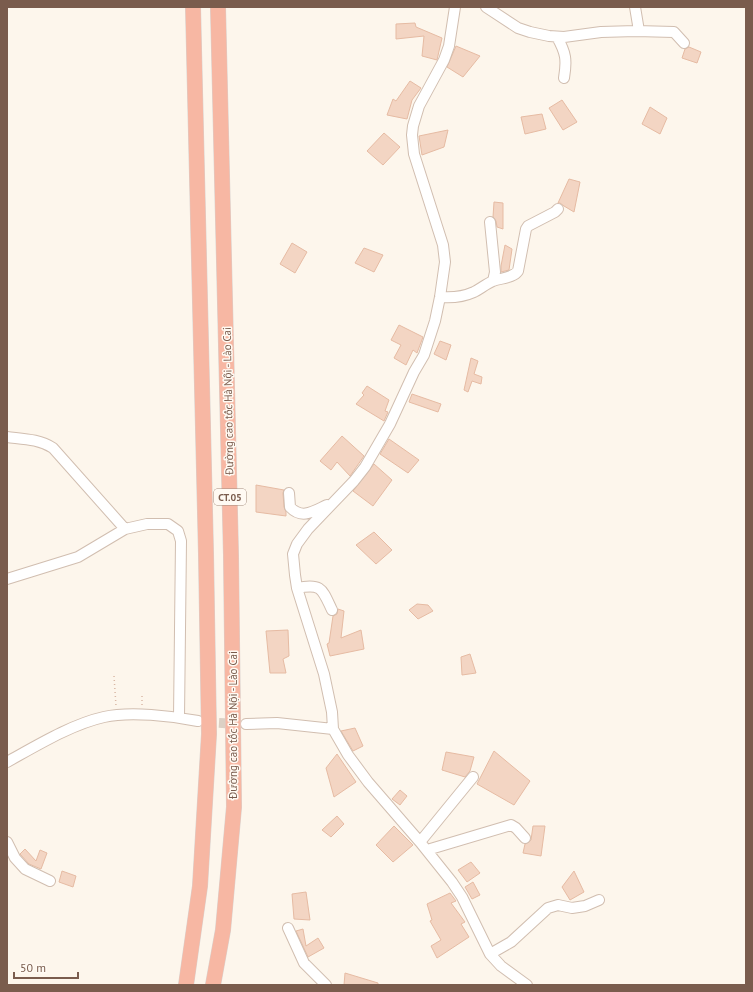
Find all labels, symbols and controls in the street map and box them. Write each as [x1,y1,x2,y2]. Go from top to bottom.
street label: Đường cao tốc Hà Nội - Lào Cai [220,327,236,476]
road number: CT.05 [214,489,246,505]
street label: Đường cao tốc Hà Nội - Lào Cai [226,651,240,800]
scale bar [14,954,78,980]
text: 50 m [20,960,46,975]

